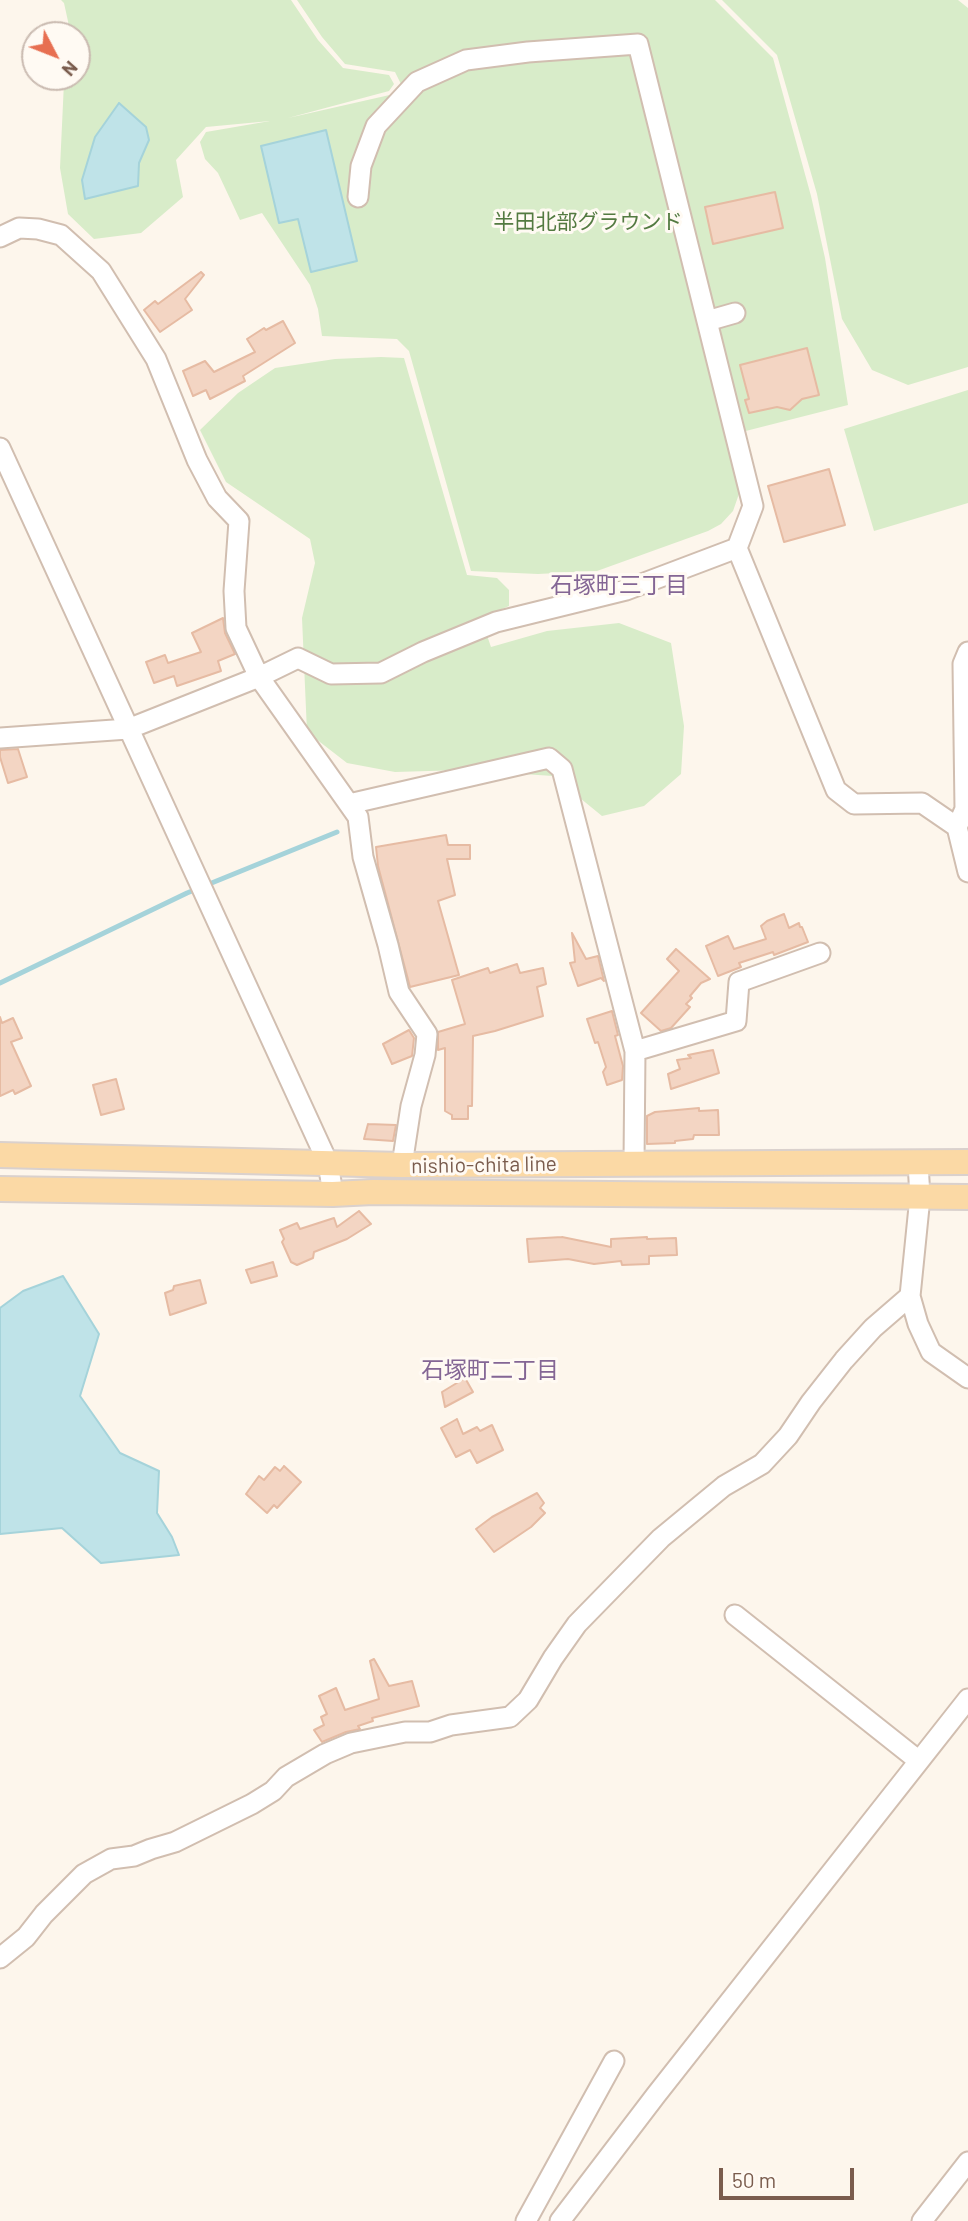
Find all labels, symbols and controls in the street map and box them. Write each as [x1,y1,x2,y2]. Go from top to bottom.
north arrow [21,21,91,91]
text: N [58,57,83,81]
park label: 半田北部グラウンド [494,209,682,235]
district label: 石塚町三丁目 [550,571,688,599]
street label: nishio-chita line [411,1151,557,1179]
district label: 石塚町二丁目 [421,1356,559,1384]
scale bar [723,2154,858,2198]
text: 50 m [732,2167,776,2192]

